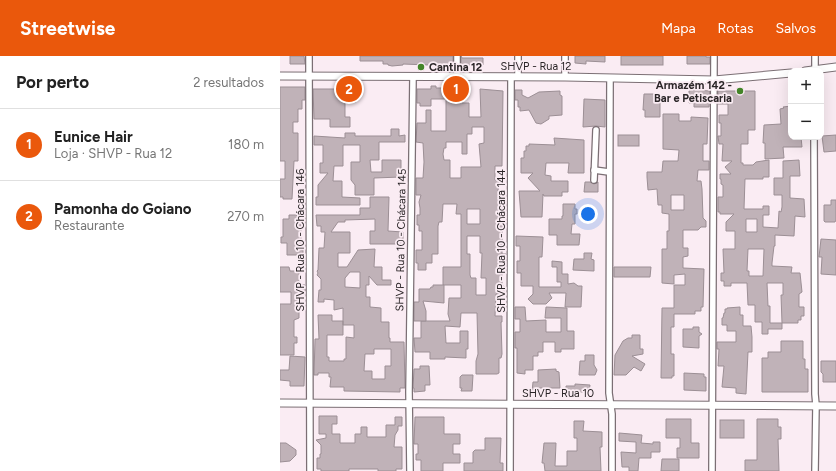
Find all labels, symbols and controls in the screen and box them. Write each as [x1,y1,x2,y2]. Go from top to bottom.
text: Streetwise [20,17,115,40]
text: Mapa [661,20,696,37]
text: Rotas [718,20,753,37]
text: Salvos [775,20,816,37]
street label: SHVP - Rua 12 [500,60,572,73]
place label: Cantina 12 [429,61,482,74]
marker: Cantina 12 [416,62,426,72]
map controls [788,68,824,140]
button: + [788,68,824,104]
text: Por perto [16,72,89,92]
pin: 2 [336,74,362,104]
pin: 1 [443,74,469,104]
text: 2 resultados [193,75,264,90]
place label: Armazém 142 - Bar e Petiscaria [654,79,732,105]
marker: Armazém 142 - Bar e Petiscaria [735,86,745,96]
button: − [788,104,824,140]
text: Eunice Hair [54,128,133,146]
text: 1 [26,137,32,152]
text: 180 m [228,137,264,152]
text: Loja · SHVP - Rua 12 [54,146,172,161]
street label: SHVP - Rua 10 - Chácara 145 [393,168,409,312]
street label: SHVP - Rua 10 - Chácara 146 [294,169,307,311]
street label: SHVP - Rua 10 - Chácara 144 [495,169,508,313]
text: Pamonha do Goiano [54,200,192,218]
your location [578,204,598,224]
text: 2 [25,209,33,224]
text: 270 m [227,209,264,224]
text: Restaurante [54,218,124,233]
street label: SHVP - Rua 10 [522,387,594,400]

